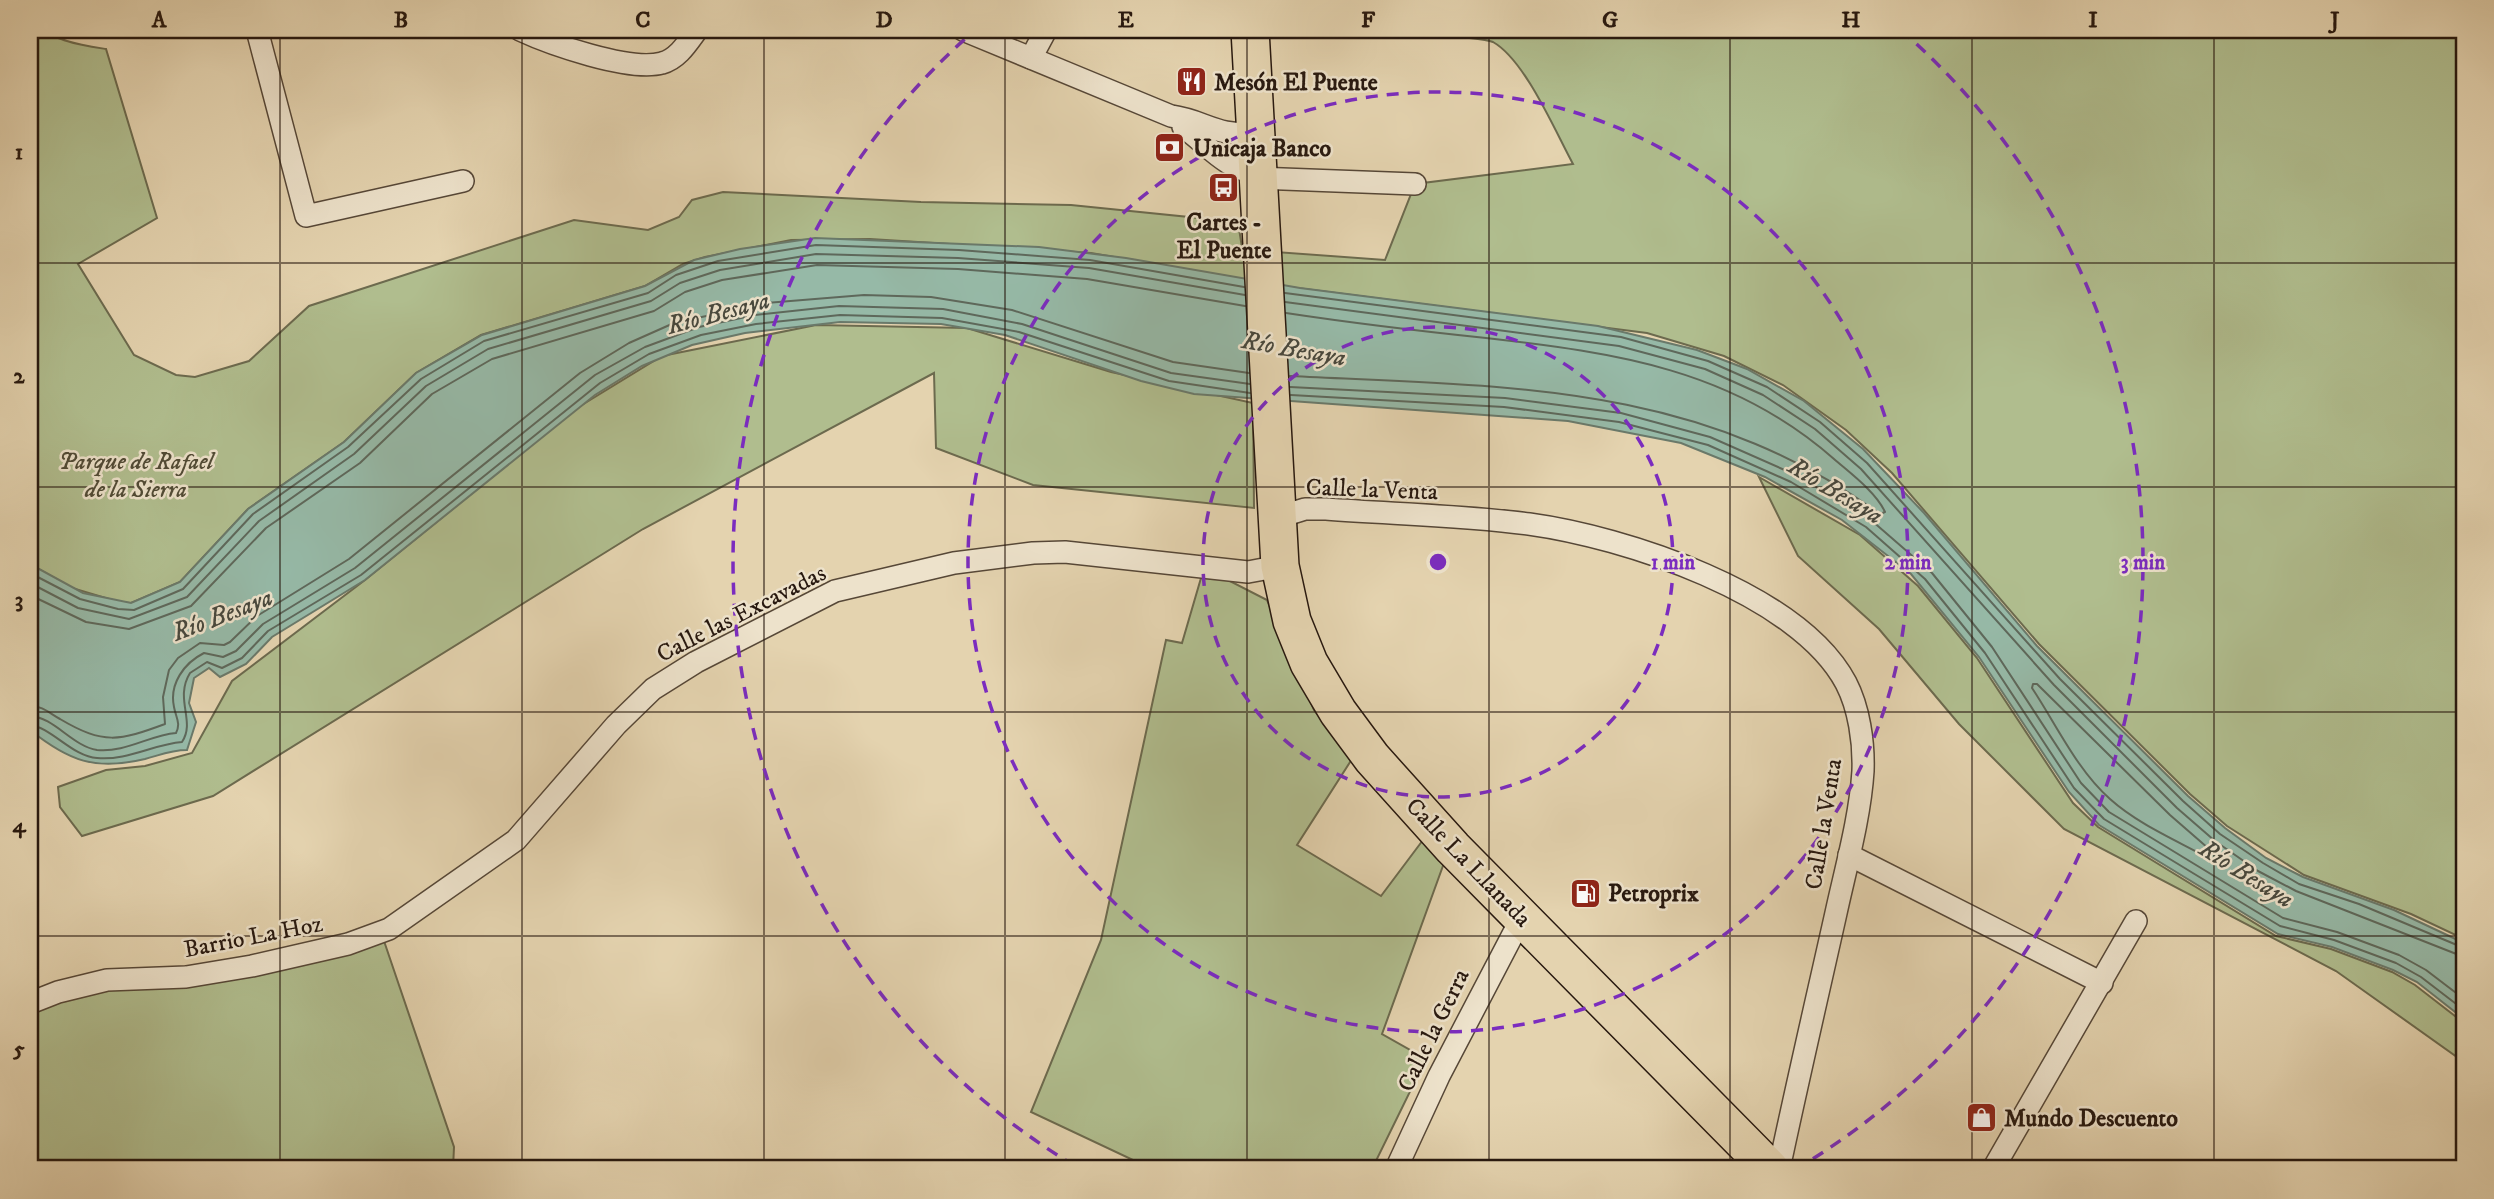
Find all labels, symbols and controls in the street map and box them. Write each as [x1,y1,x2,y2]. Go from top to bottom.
text: A [151,6,168,35]
text: B [394,6,408,35]
text: C [635,6,651,35]
text: D [875,6,893,35]
text: E [1118,6,1134,35]
text: F [1361,6,1376,35]
text: G [1602,6,1618,35]
text: H [1841,6,1861,35]
text: I [2088,6,2098,35]
text: J [2327,6,2340,35]
restaurant icon: Mesón El Puente [1174,65,1208,99]
place label: Mesón El Puente [1214,68,1378,98]
bank icon: Unicaja Banco [1153,131,1187,165]
place label: Unicaja Banco [1193,134,1332,164]
text: 1 [15,138,23,167]
bus stop icon: Cartes - El Puente [1207,171,1241,205]
place label: Cartes - El Puente [1177,208,1271,266]
water label: Río Besaya [662,284,773,343]
water label: Río Besaya [1238,324,1348,375]
text: 2 [13,362,25,391]
park label: Parque de Rafael de la Sierra [58,447,216,505]
water label: Río Besaya [1781,450,1889,533]
street label: Calle la Venta [1305,473,1439,507]
centre of rings [1426,550,1450,574]
text: 1 min [1651,550,1696,576]
text: 2 min [1885,550,1933,576]
text: 3 min [2121,550,2166,576]
street label: Calle las Excavadas [652,558,831,670]
water label: Río Besaya [167,581,278,650]
text: 3 [15,586,23,615]
street label: Calle la Venta [1799,756,1849,892]
street label: Calle La Llanada [1399,792,1538,934]
text: 4 [12,811,27,840]
water label: Río Besaya [2192,832,2300,916]
fuel station icon: Petroprix [1568,876,1602,910]
place label: Petroprix [1608,879,1699,909]
street label: Barrio La Hoz [181,909,326,965]
street label: Calle la Gerra [1391,963,1477,1097]
text: 5 [12,1035,25,1064]
shop icon: Mundo Descuento [1964,1101,1998,1135]
place label: Mundo Descuento [2004,1104,2178,1134]

